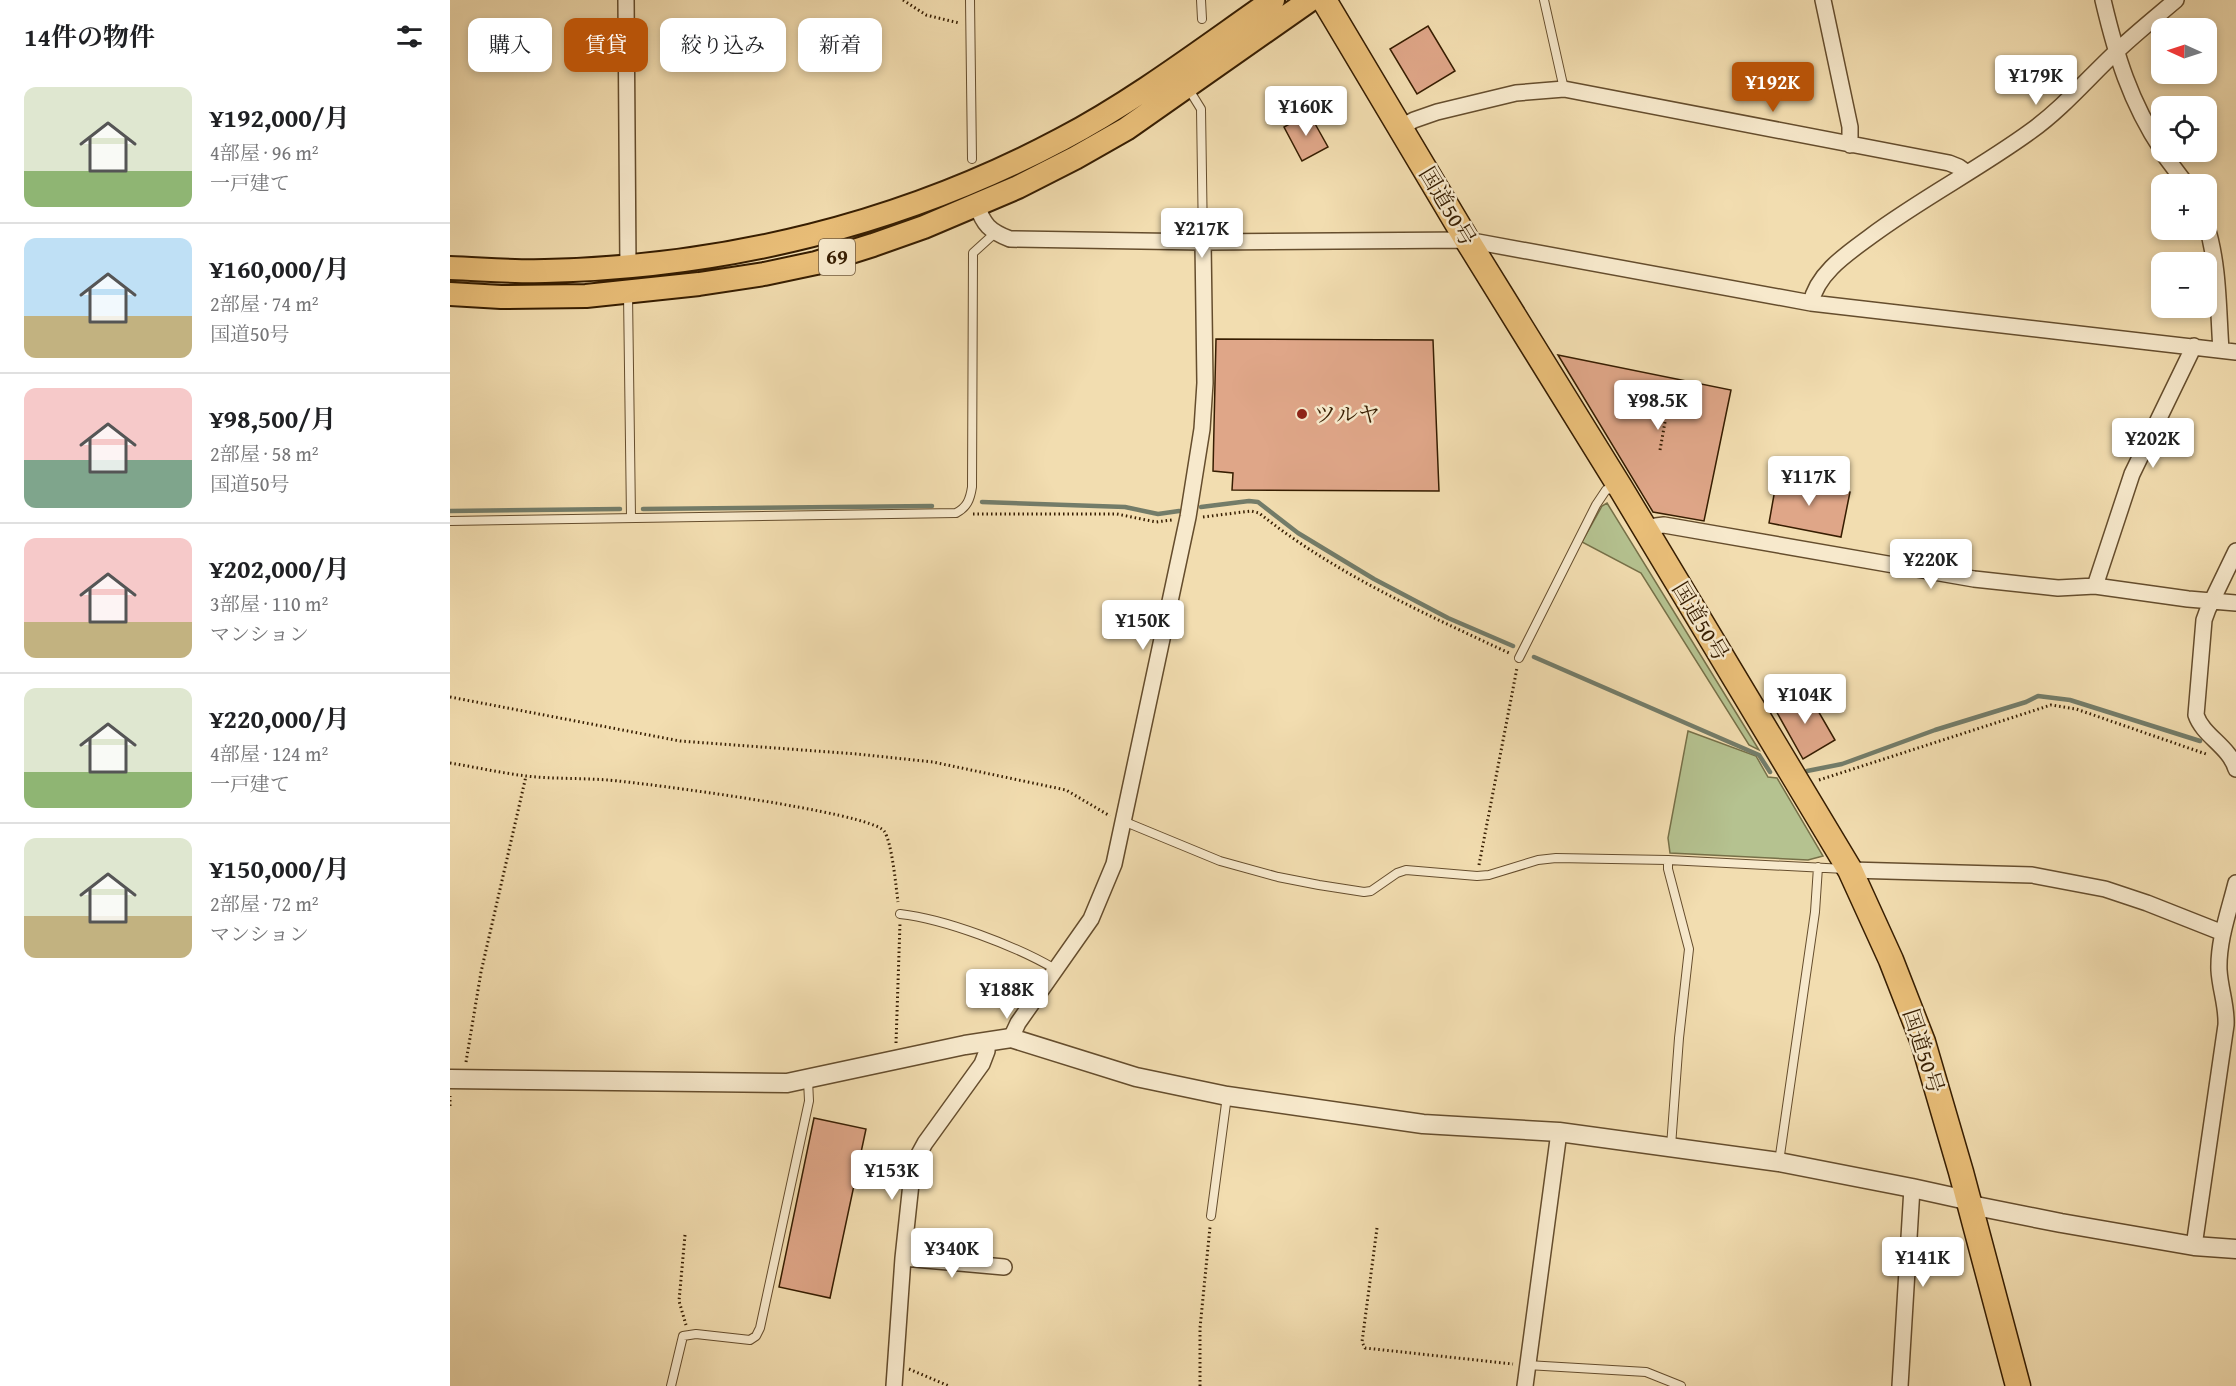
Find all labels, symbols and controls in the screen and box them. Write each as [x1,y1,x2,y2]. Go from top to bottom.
text: 14件の物件 [24,17,155,56]
chip: 購入 [468,18,552,72]
chip: 賃貸 [564,18,648,72]
chip: 絞り込み [660,18,786,72]
chip: 新着 [798,18,882,72]
north arrow [2151,18,2217,84]
map controls [2151,18,2217,318]
icon: filters [393,20,426,53]
pin: ¥179K [1994,55,2078,106]
text: ¥179K [2009,60,2063,89]
pin: ¥192K [1731,62,1815,113]
text: ¥192K [1746,67,1800,96]
pin: ¥160K [1264,86,1348,137]
text: ¥160K [1279,91,1333,120]
button: locate [2151,96,2217,162]
text: ¥192,000/月 [210,98,350,137]
icon: home [72,111,144,183]
text: 4部屋 · 96 m² [210,138,319,167]
street label: 国道50号 [1412,160,1484,252]
text: 一戸建て [210,168,290,197]
button: + [2151,174,2217,240]
pin: ¥217K [1160,208,1244,259]
text: ¥217K [1175,213,1229,242]
road number: 69 [819,239,855,275]
text: ¥160,000/月 [210,249,350,288]
button: − [2151,252,2217,318]
icon: home [72,262,144,334]
text: 2部屋 · 74 m² [210,289,319,318]
text: 国道50号 [210,319,289,348]
pin: ¥98.5K [1609,380,1707,431]
text: ¥98.5K [1628,385,1688,414]
place label: ツルヤ [1314,398,1380,430]
text: ¥98,500/月 [210,399,337,438]
marker: ツルヤ [1295,407,1309,421]
icon: home [72,412,144,484]
pin: ¥202K [2111,418,2195,469]
text: ¥202K [2126,423,2180,452]
text: 2部屋 · 58 m² [210,439,319,468]
pin: ¥117K [1767,456,1851,507]
text: ¥117K [1782,461,1836,490]
text: 国道50号 [210,469,289,498]
pin: ¥220K [1889,539,1973,590]
text: ¥220K [1904,544,1958,573]
text: ¥202,000/月 [210,549,350,588]
icon: home [72,562,144,634]
street label: 国道50号 [1665,575,1737,667]
text: 3部屋 · 110 m² [210,589,328,618]
pin: ¥150K [1101,600,1185,651]
text: ¥150K [1116,605,1170,634]
text: マンション [210,619,309,648]
pin: ¥104K [1763,674,1847,725]
text: ¥104K [1778,679,1832,708]
text: ¥220,000/月 [210,699,350,738]
icon: home [72,712,144,784]
text: 4部屋 · 124 m² [210,739,328,768]
text: 一戸建て [210,769,290,798]
text: ¥150,000/月 [210,849,350,888]
icon: home [72,862,144,934]
text: 2部屋 · 72 m² [210,889,319,918]
text: マンション [210,919,309,948]
pin: ¥188K [965,969,1049,1020]
text: ¥188K [980,974,1034,1003]
street label: 国道50号 [1895,1005,1953,1097]
pin: ¥153K [850,1150,934,1201]
text: ¥153K [865,1155,919,1184]
pin: ¥340K [910,1228,994,1279]
text: ¥340K [925,1233,979,1262]
pin: ¥141K [1881,1237,1965,1288]
text: ¥141K [1896,1242,1950,1271]

